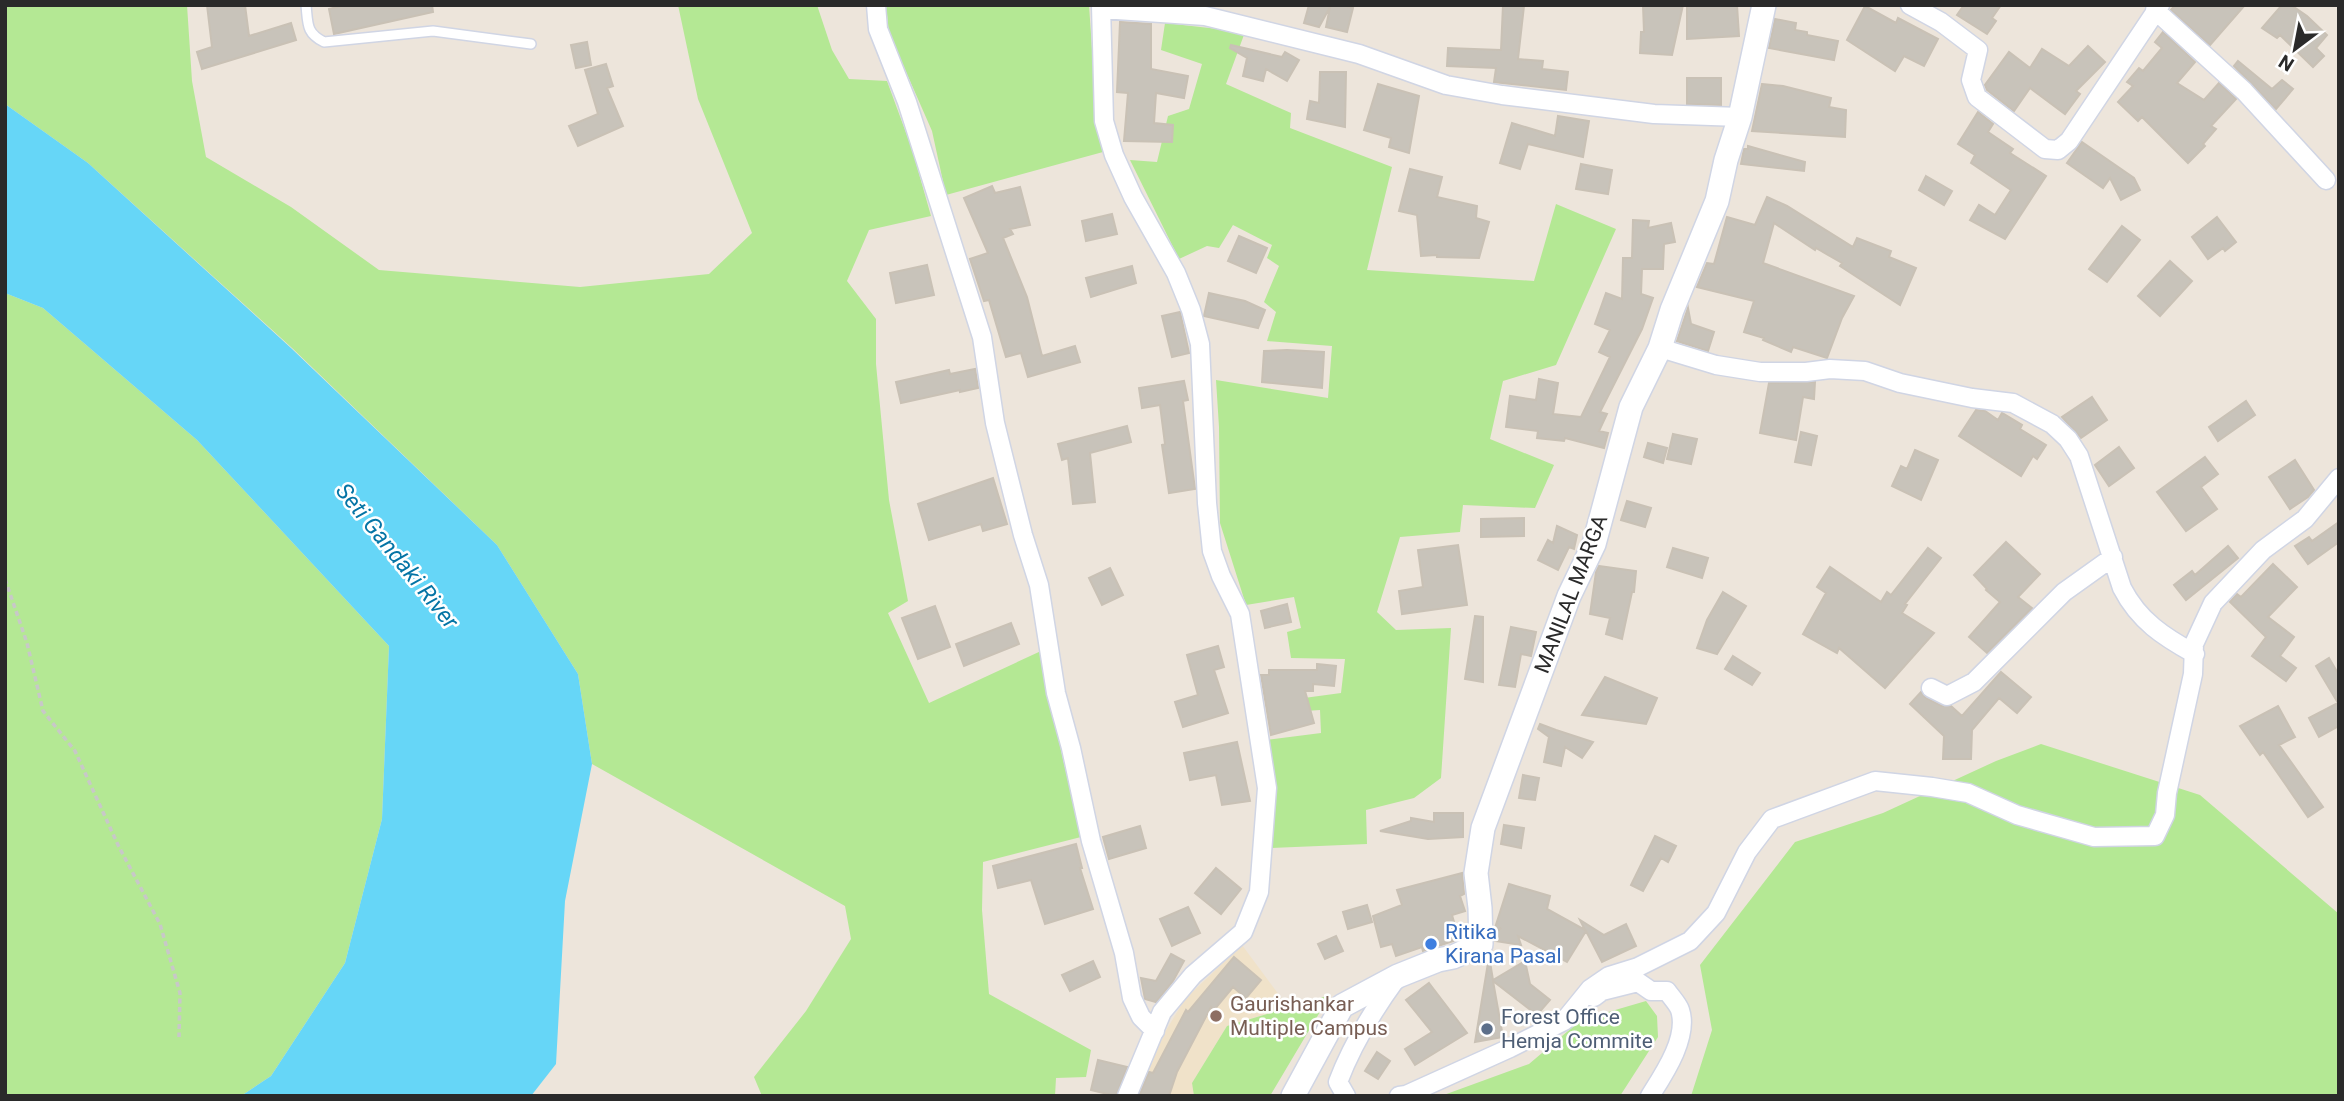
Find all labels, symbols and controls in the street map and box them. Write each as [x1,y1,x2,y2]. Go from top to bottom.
north arrow [2260,14,2330,84]
text: N [2274,50,2298,76]
water label: Seti Gandaki River [330,478,465,635]
street label: MANILAL MARGA [1530,511,1612,677]
place label: Ritika Kirana Pasal [1445,920,1562,968]
marker: Ritika Kirana Pasal [1423,936,1439,952]
place label: Gaurishankar Multiple Campus [1230,992,1388,1040]
place label: Forest Office Hemja Commite [1501,1005,1653,1053]
marker: Gaurishankar Multiple Campus [1208,1008,1224,1024]
marker: Forest Office Hemja Commite [1479,1021,1495,1037]

